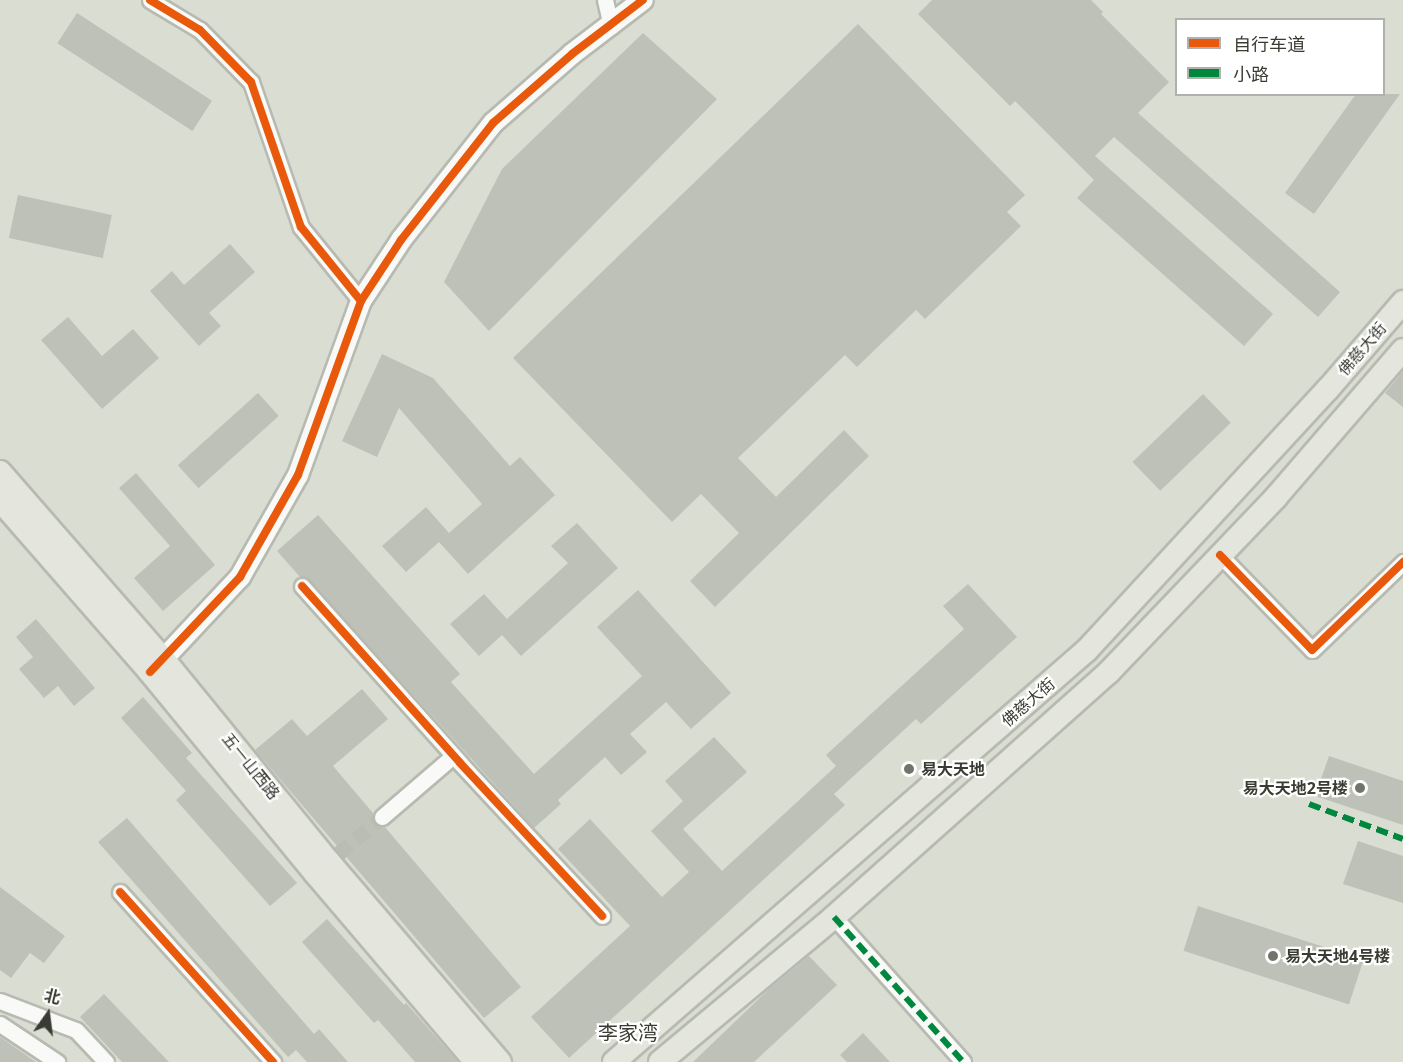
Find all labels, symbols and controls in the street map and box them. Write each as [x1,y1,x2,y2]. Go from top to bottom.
legend [1175,18,1385,96]
text: 自行车道 [1233,32,1305,56]
text: 小路 [1233,62,1269,86]
street label: 佛慈大街 [1334,319,1390,379]
street label: 佛慈大街 [998,674,1058,730]
street label: 五一山西路 [218,729,284,803]
place label: 易大天地 [921,759,985,779]
marker: 易大天地 [902,762,916,776]
place label: 易大天地2号楼 [1243,778,1348,798]
marker: 易大天地2号楼 [1353,781,1367,795]
place label: 易大天地4号楼 [1285,946,1390,966]
marker: 易大天地4号楼 [1266,949,1280,963]
north arrow [18,984,78,1044]
text: 北 [42,984,63,1009]
district label: 李家湾 [598,1020,658,1044]

